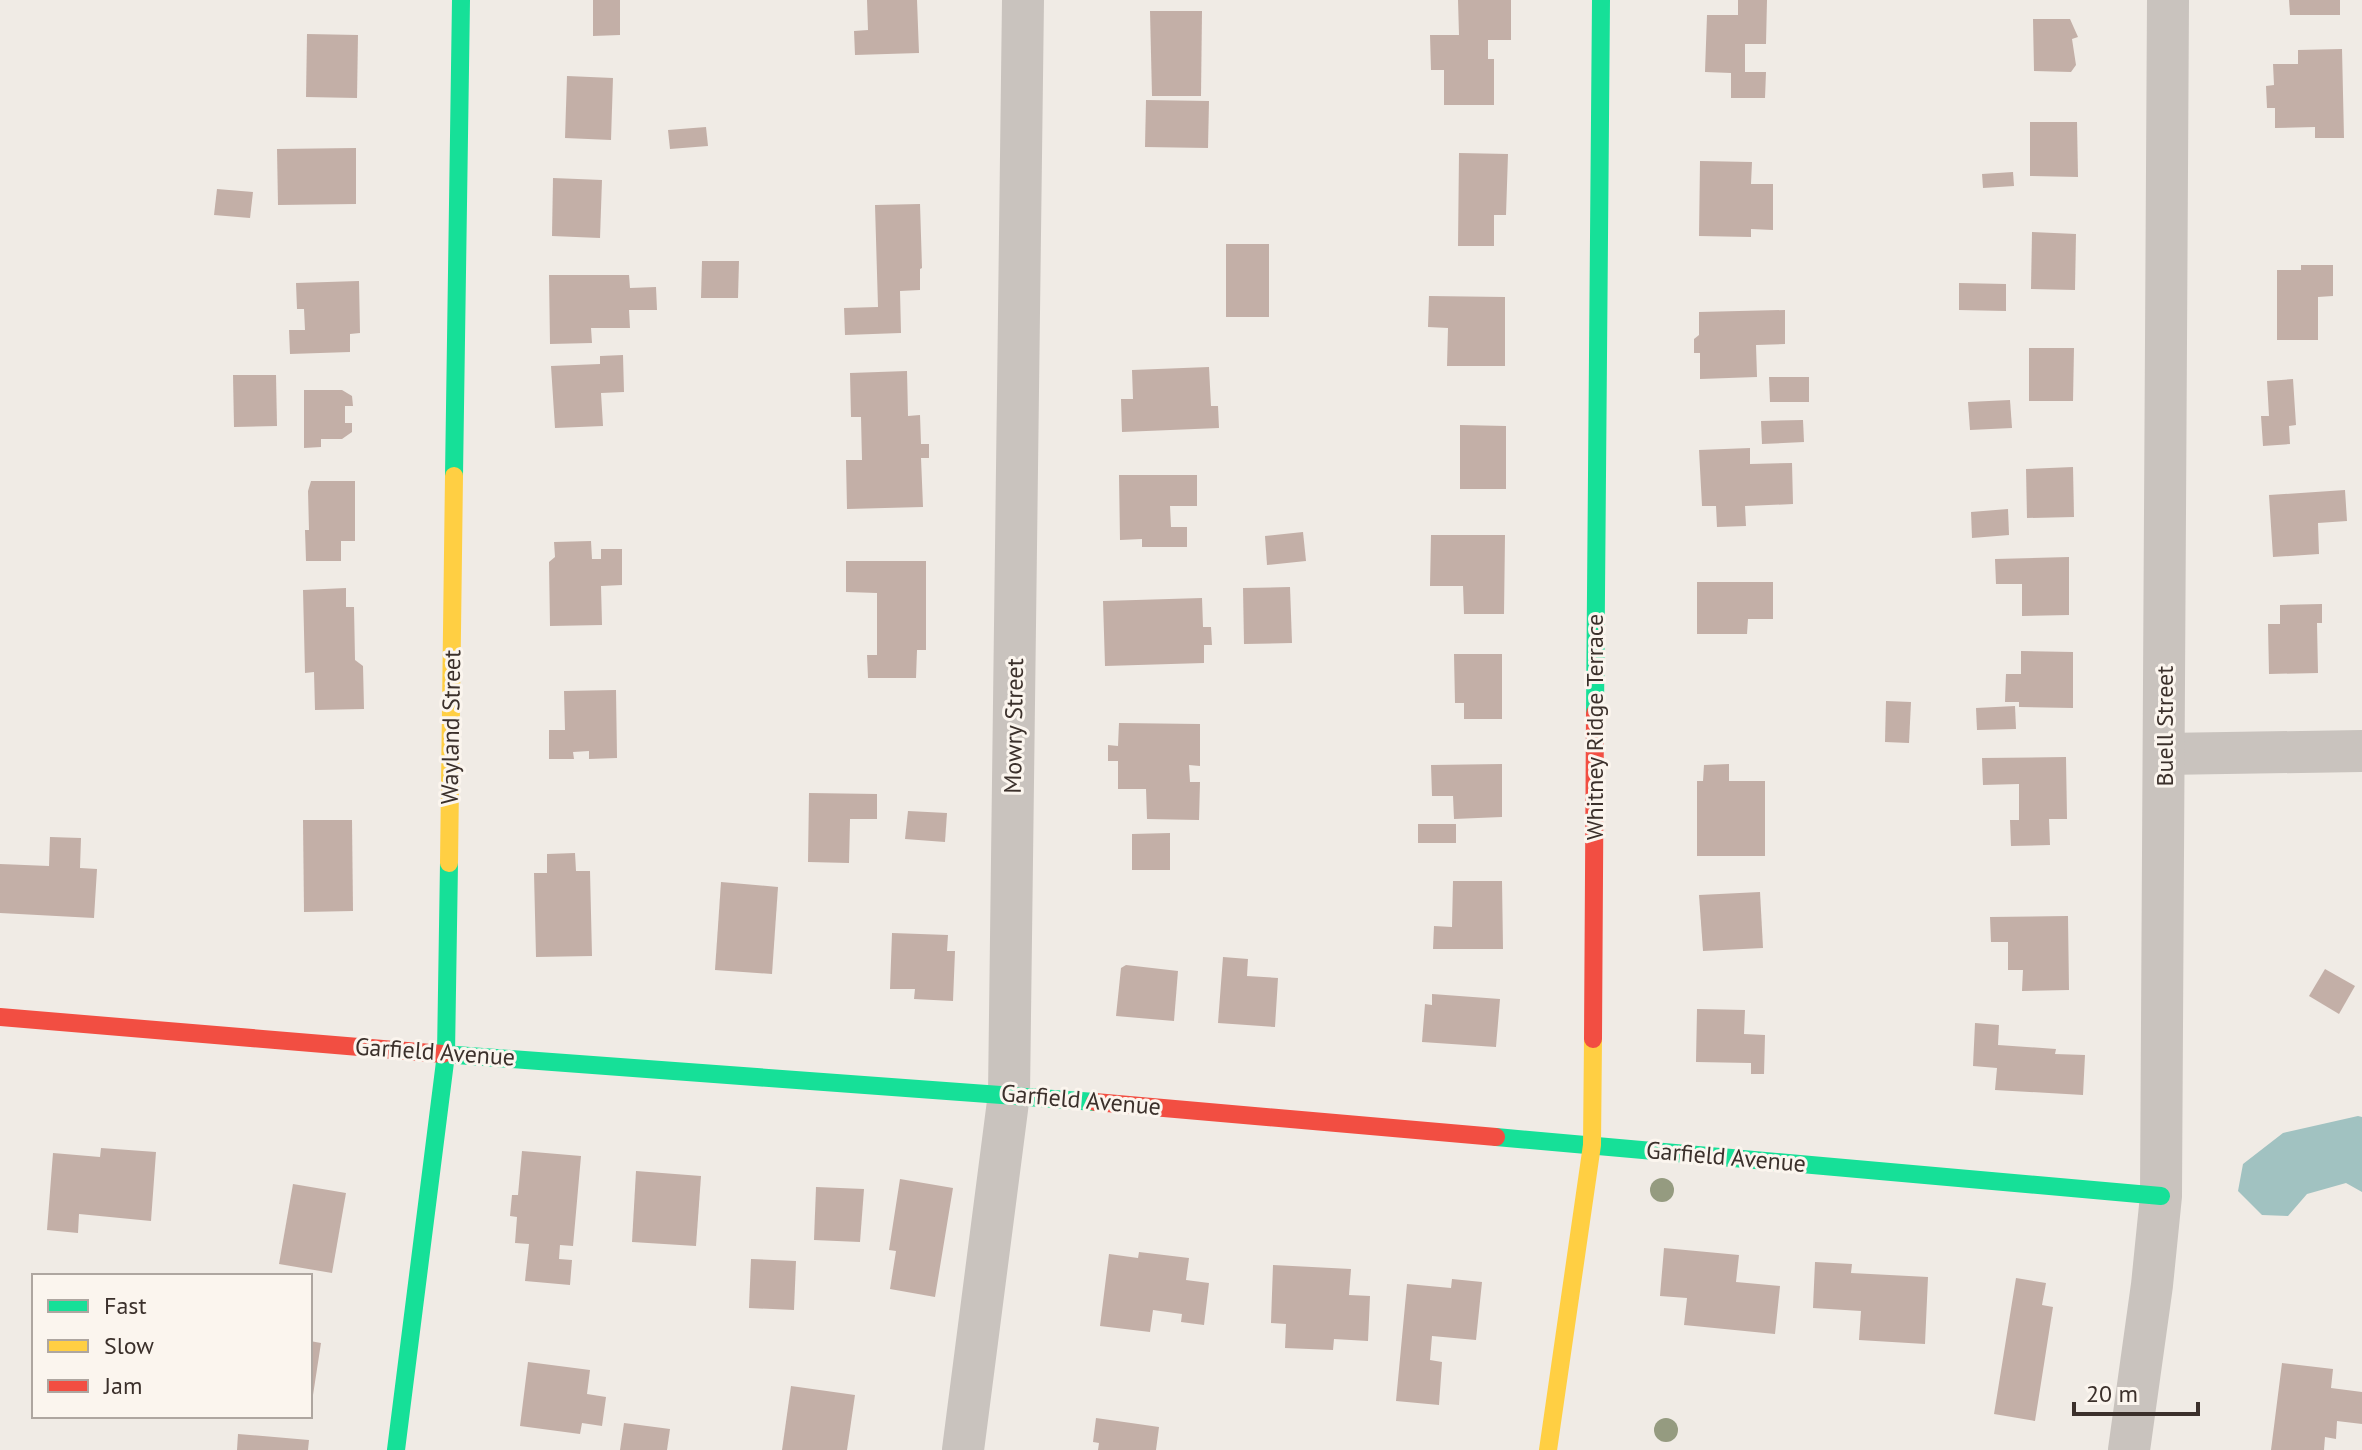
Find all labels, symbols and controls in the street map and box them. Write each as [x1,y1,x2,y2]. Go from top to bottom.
street label: Whitney Ridge Terrace [1579,614,1610,840]
street label: Wayland Street [434,649,467,805]
street label: Mowry Street [997,658,1030,794]
street label: Buell Street [2149,666,2180,786]
street label: Garfield Avenue [354,1030,516,1073]
street label: Garfield Avenue [1000,1077,1162,1122]
street label: Garfield Avenue [1645,1134,1807,1179]
legend [32,1274,312,1418]
text: Fast [104,1290,147,1321]
text: Slow [104,1330,154,1361]
scale bar [2074,1366,2198,1416]
text: Jam [103,1370,142,1401]
text: 20 m [2086,1378,2138,1409]

